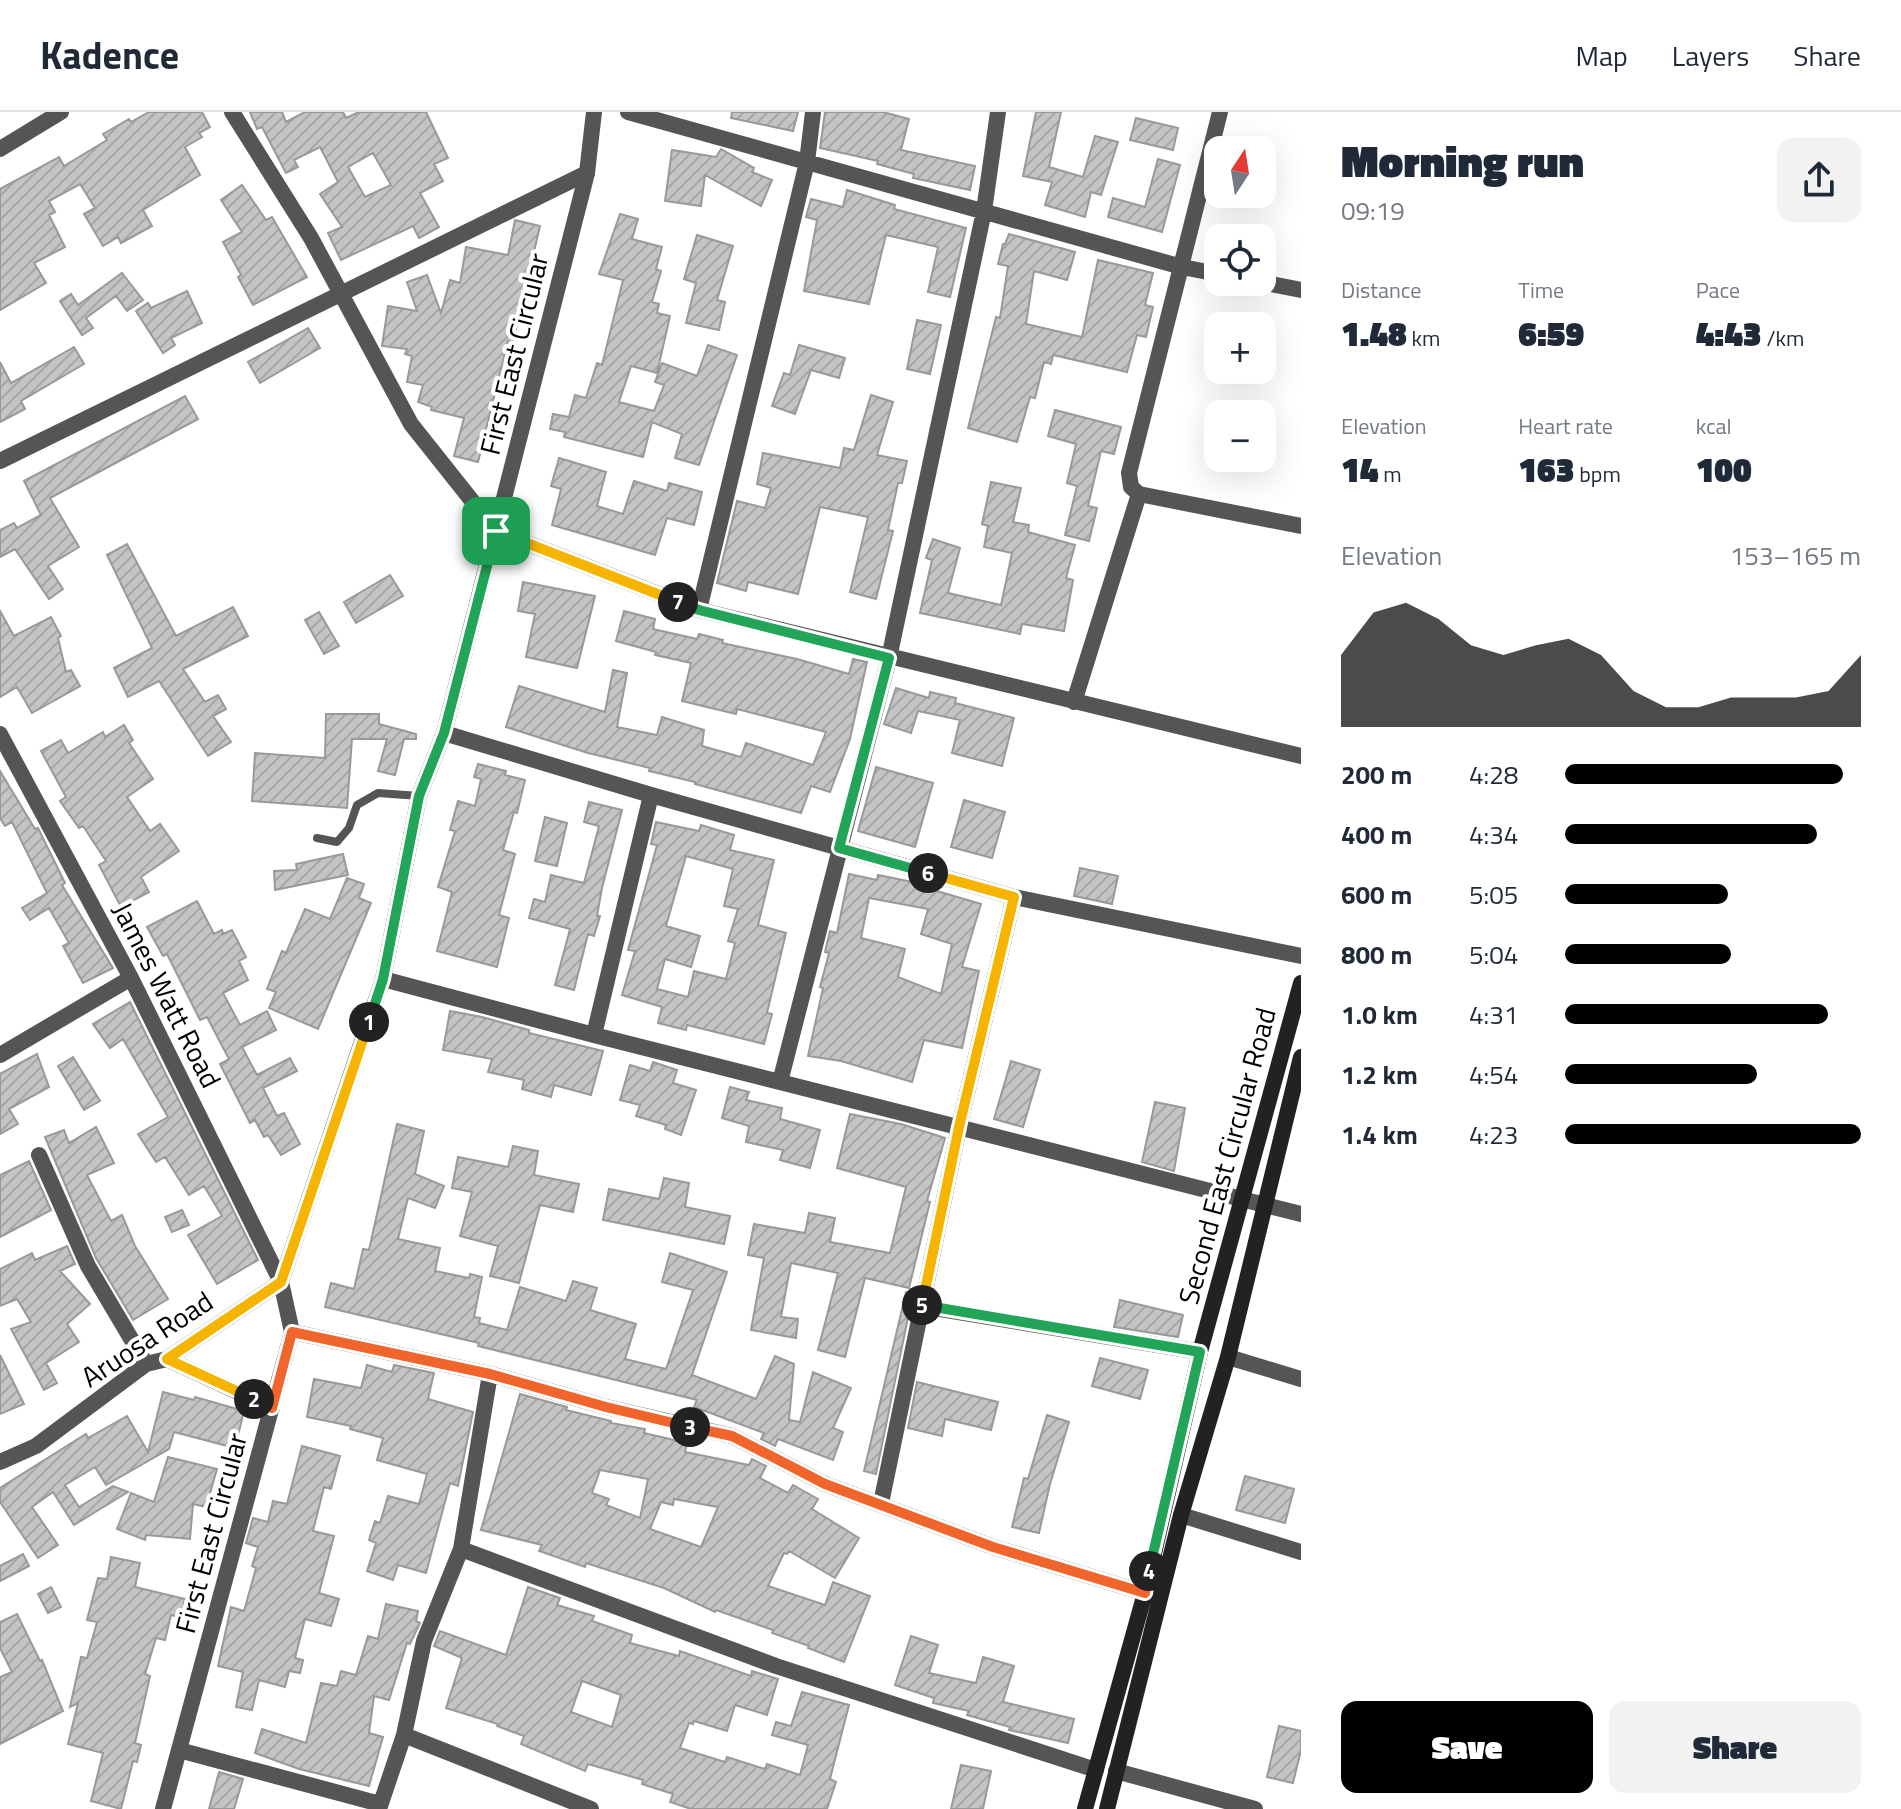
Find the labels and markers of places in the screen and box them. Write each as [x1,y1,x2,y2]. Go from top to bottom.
pin [462,497,530,565]
pin: 7 [658,582,698,622]
pin: 6 [908,853,948,893]
pin: 1 [349,1002,389,1042]
pin: 5 [902,1285,942,1325]
pin: 2 [234,1379,274,1419]
pin: 3 [670,1407,710,1447]
pin: 4 [1129,1551,1169,1591]

